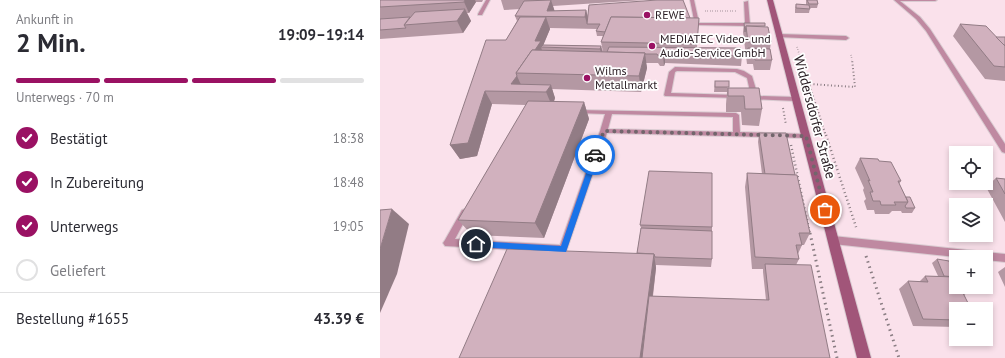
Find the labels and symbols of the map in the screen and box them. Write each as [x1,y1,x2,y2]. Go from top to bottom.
place label: REWE [655,7,685,22]
marker: REWE [642,10,652,20]
place label: MEDIATEC Video- und Audio-Service GmbH [660,31,771,60]
marker: MEDIATEC Video- und Audio-Service GmbH [647,41,657,51]
street label: Widdersdorfer Straße [790,53,840,181]
place label: Wilms Metallmarkt [595,63,657,92]
marker: Wilms Metallmarkt [582,73,592,83]
courier [575,135,615,175]
pin [808,193,842,227]
pin [459,227,493,261]

